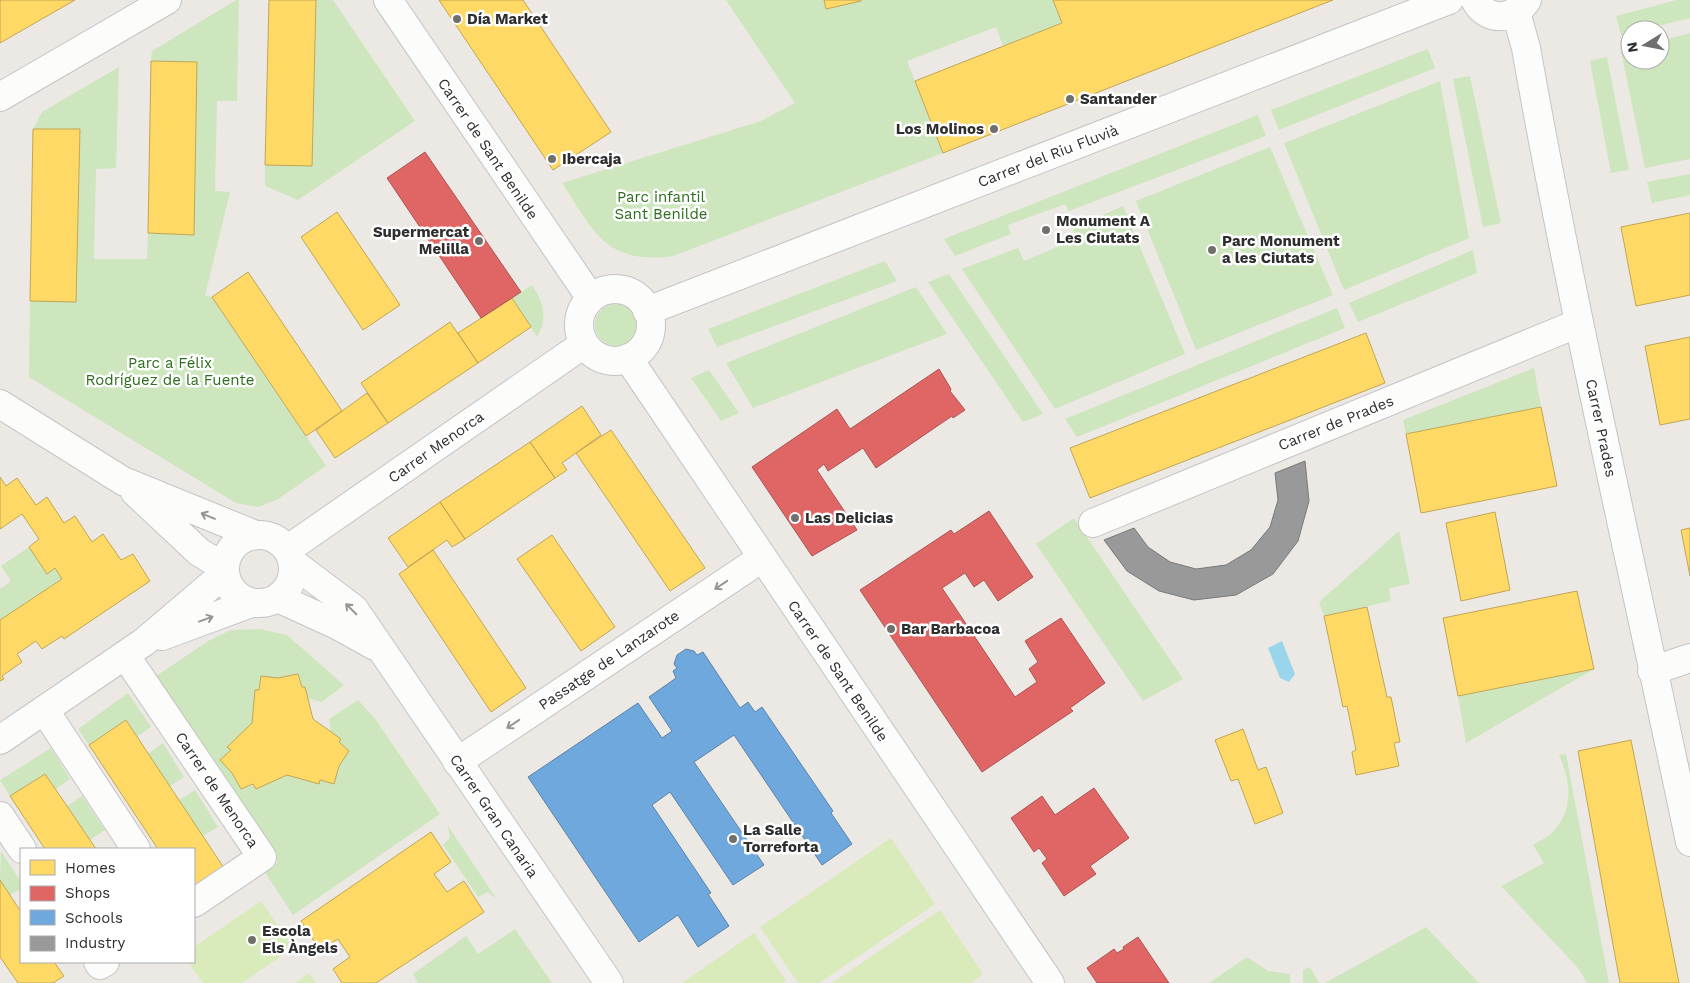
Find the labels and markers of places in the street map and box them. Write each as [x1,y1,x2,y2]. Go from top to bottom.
place label: Día Market [467,10,548,28]
marker: Día Market [451,13,463,25]
place label: Santander [1080,90,1157,108]
marker: Santander [1064,93,1076,105]
place label: Los Molinos [896,120,984,138]
marker: Los Molinos [988,123,1000,135]
place label: Ibercaja [562,150,622,168]
marker: Ibercaja [546,153,558,165]
place label: Monument A Les Ciutats [1056,212,1151,247]
place label: Supermercat Melilla [373,223,469,258]
marker: Monument A Les Ciutats [1040,224,1052,236]
place label: Parc Monument a les Ciutats [1222,232,1340,267]
marker: Supermercat Melilla [473,235,485,247]
marker: Parc Monument a les Ciutats [1206,244,1218,256]
place label: Las Delicias [805,509,893,527]
marker: Las Delicias [789,512,801,524]
place label: Bar Barbacoa [901,620,1000,638]
marker: Bar Barbacoa [885,623,897,635]
place label: La Salle Torreforta [743,821,819,856]
marker: La Salle Torreforta [727,833,739,845]
place label: Escola Els Àngels [262,922,338,957]
marker: Escola Els Àngels [246,934,258,946]

